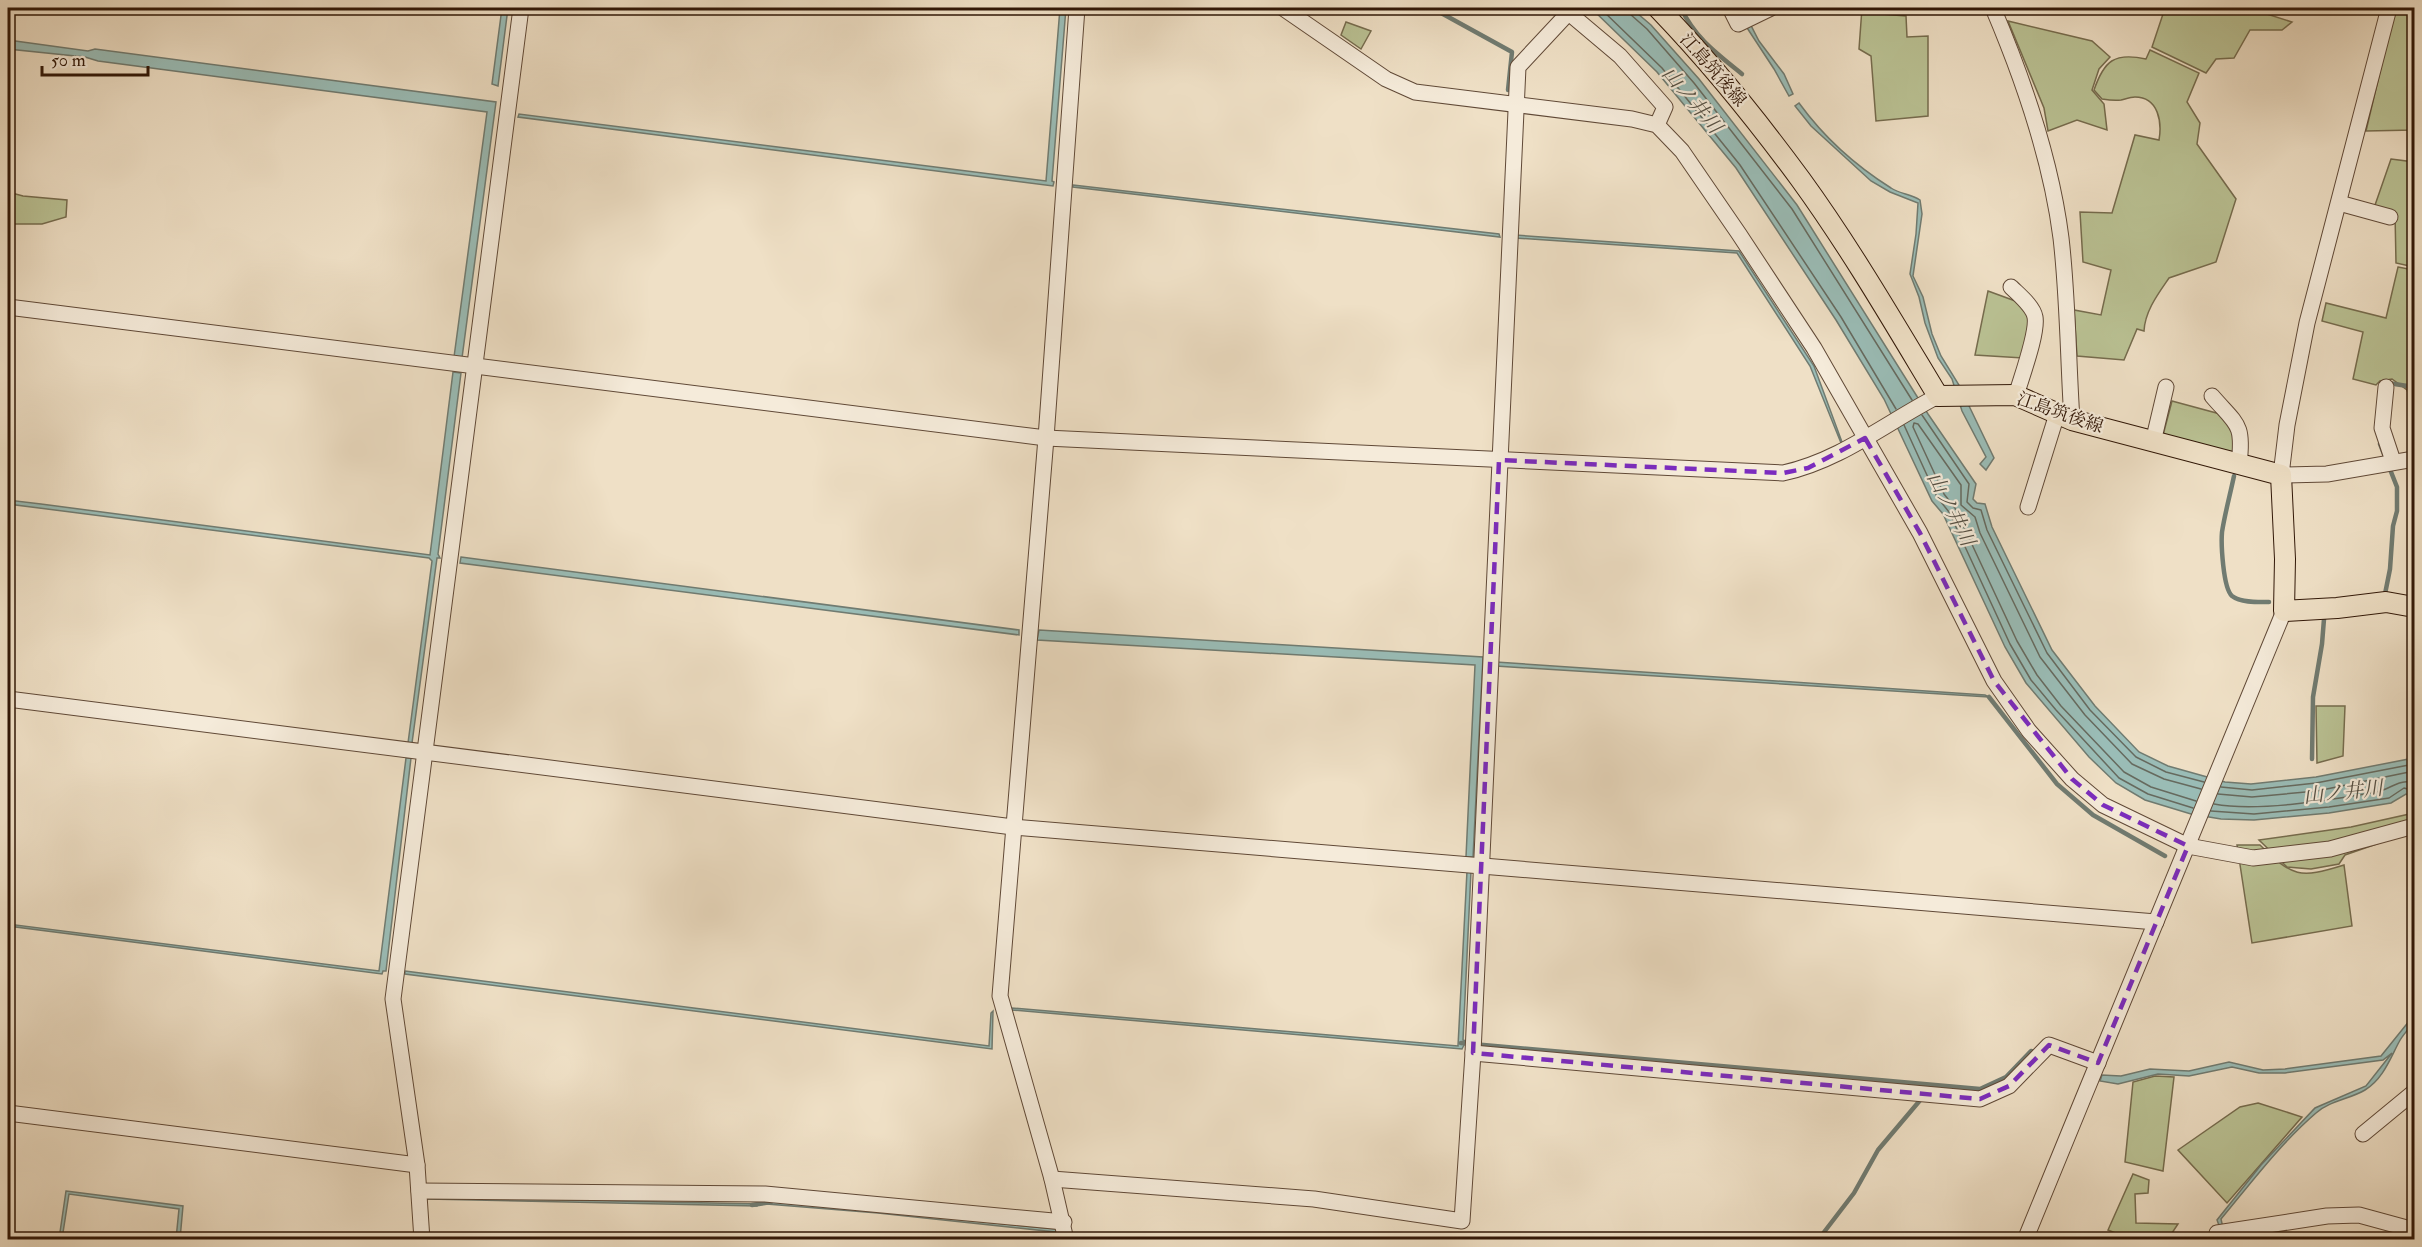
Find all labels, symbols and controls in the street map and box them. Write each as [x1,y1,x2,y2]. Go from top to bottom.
street label: 江島筑後線 [1675,28,1751,112]
scale bar [42,39,148,77]
text: 50 m [51,49,86,72]
water label: 山ノ井川 [1657,61,1729,140]
street label: 江島筑後線 [2014,387,2106,439]
water label: 山ノ井川 [1922,468,1981,552]
water label: 山ノ井川 [2302,775,2386,809]

